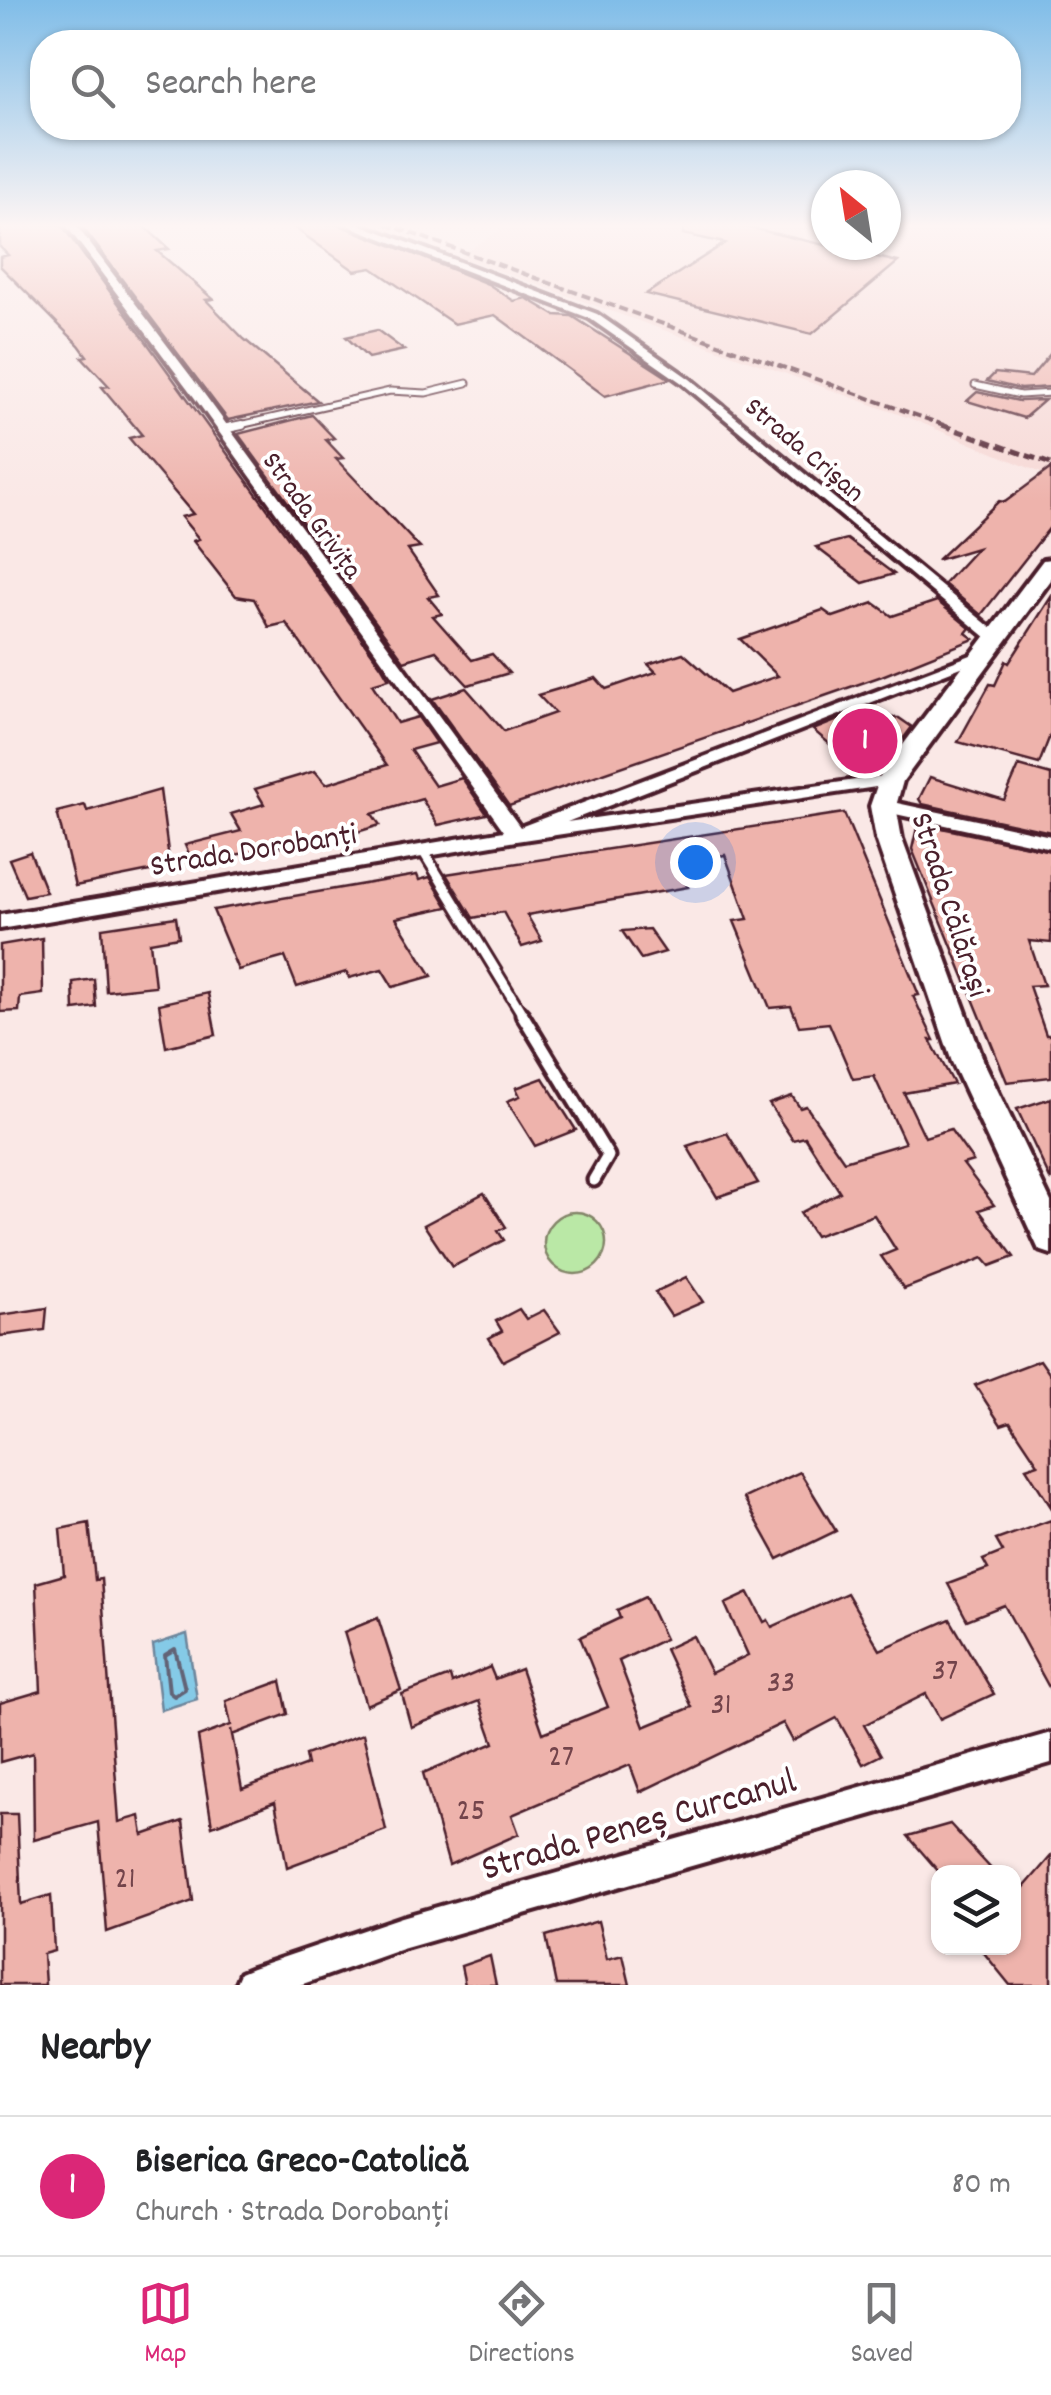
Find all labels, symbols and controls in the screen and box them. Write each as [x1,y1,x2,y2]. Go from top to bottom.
search box [30,30,1021,140]
icon: search [65,58,120,113]
text: Search here [145,58,317,113]
north arrow [811,170,901,260]
street label: Strada Crișan [734,390,872,514]
street label: Strada Grivița [250,445,370,590]
pin: 1 [832,704,898,778]
street label: Strada Călărași [896,807,999,1004]
street label: Strada Dorobanți [147,814,360,892]
your location [670,837,721,888]
house number: 37 [932,1650,958,1696]
house number: 33 [767,1662,795,1708]
house number: 31 [710,1684,732,1730]
house number: 27 [548,1736,574,1782]
street label: Strada Peneș Curcanul [476,1756,803,1899]
house number: 25 [457,1790,485,1836]
house number: 21 [115,1858,136,1904]
map controls [931,1865,1021,1955]
button: layers [931,1865,1021,1955]
text: Nearby [40,2020,150,2080]
text: Biserica Greco-Catolică [135,2136,469,2191]
text: 1 [69,2163,76,2209]
text: 80 m [951,2163,1011,2209]
text: Church · Strada Dorobanți [135,2191,449,2237]
tab: Map [138,2276,193,2376]
tab: Directions [469,2276,575,2376]
tab: Saved [851,2276,913,2376]

